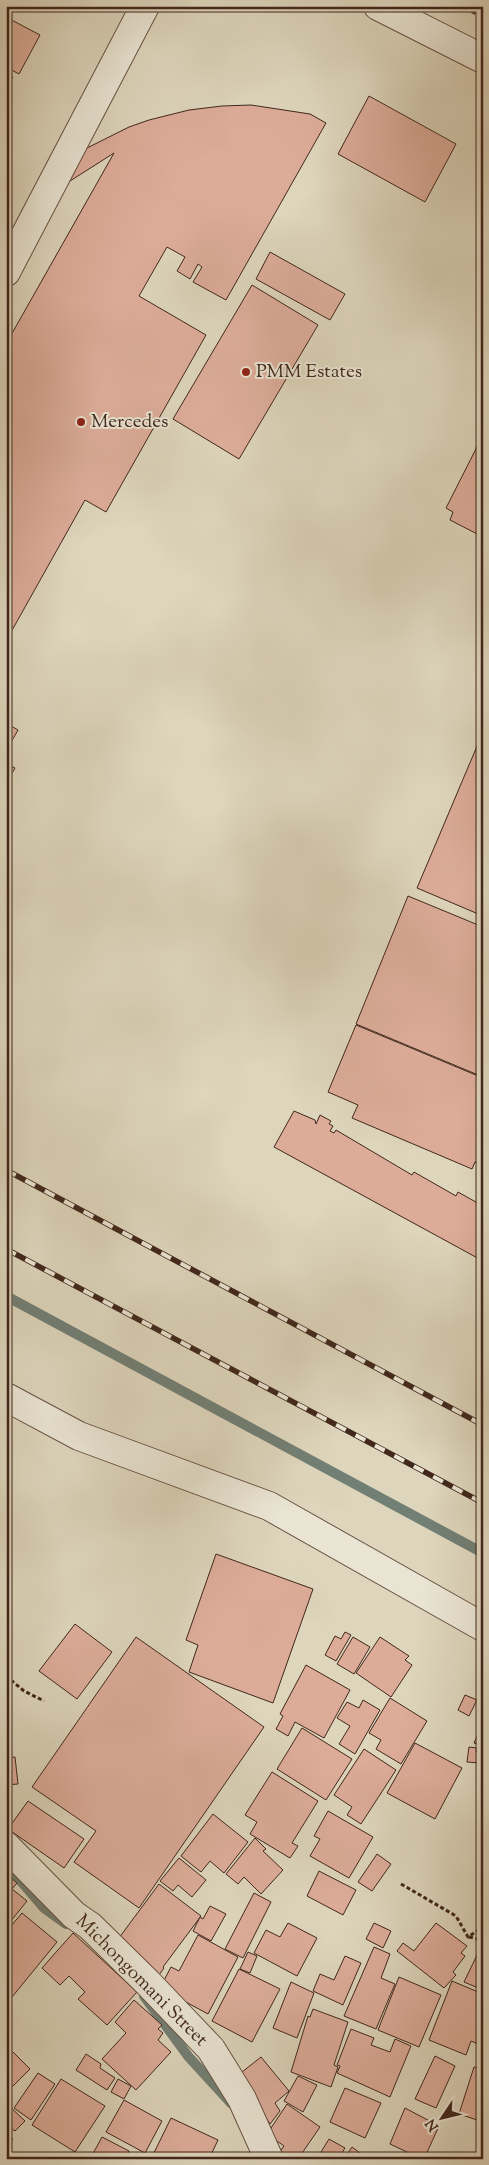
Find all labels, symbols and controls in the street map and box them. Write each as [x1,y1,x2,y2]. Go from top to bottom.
place label: PMM Estates [256,359,362,386]
marker: PMM Estates [240,366,252,378]
place label: Mercedes [91,409,168,436]
marker: Mercedes [75,416,87,428]
street label: Michongomani Street [69,1909,214,2054]
north arrow [416,2092,466,2142]
text: N [422,2114,444,2135]

